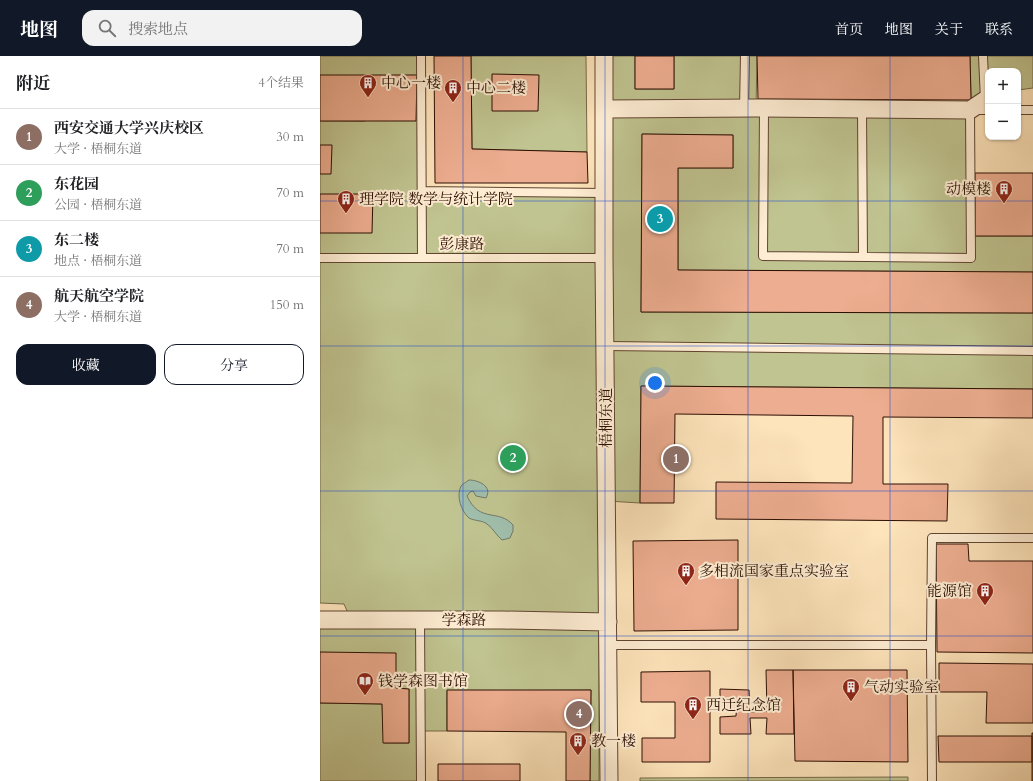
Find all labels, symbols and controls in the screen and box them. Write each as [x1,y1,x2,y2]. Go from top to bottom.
search box [82,10,362,46]
text: 地图 [20,17,58,43]
icon: search [96,17,118,39]
text: 搜索地点 [128,19,188,39]
text: 首页 [835,20,863,39]
text: 地图 [885,20,913,39]
text: 关于 [935,20,963,39]
text: 联系 [985,20,1013,39]
map controls [985,68,1021,140]
button: + [985,68,1021,104]
text: 附近 [16,72,50,95]
building icon: 中心一楼 [358,73,378,98]
place label: 中心一楼 [381,73,441,93]
text: 4个结果 [258,74,304,92]
building icon: 中心二楼 [443,78,463,103]
place label: 中心二楼 [466,78,526,98]
button: − [985,104,1021,140]
text: 西安交通大学兴庆校区 [54,118,204,138]
text: 1 [26,128,32,146]
text: 30 m [276,128,304,146]
text: 大学 · 梧桐东道 [54,140,142,158]
text: 东花园 [54,174,99,194]
place label: 动模楼 [946,179,991,199]
building icon: 动模楼 [994,179,1014,204]
text: 2 [26,184,32,202]
text: 70 m [276,184,304,202]
building icon: 理学院 数学与统计学院 [336,189,356,214]
place label: 理学院 数学与统计学院 [359,189,513,209]
text: 公园 · 梧桐东道 [54,196,142,214]
pin: 3 [647,204,673,234]
text: 东二楼 [54,230,99,250]
street label: 彭康路 [439,234,485,254]
text: 3 [26,240,32,258]
text: 70 m [276,240,304,258]
text: 地点 · 梧桐东道 [54,252,142,270]
text: 航天航空学院 [54,286,144,306]
text: 4 [26,296,32,314]
text: 150 m [270,296,304,314]
text: 大学 · 梧桐东道 [54,308,142,326]
button: 收藏 [16,344,156,385]
button: 分享 [164,344,304,385]
your location [645,373,665,393]
street label: 梧桐东道 [596,388,616,448]
pin: 2 [500,443,526,473]
pin: 1 [663,444,689,474]
building icon: 多相流国家重点实验室 [676,561,696,586]
place label: 多相流国家重点实验室 [699,561,849,581]
place label: 能源馆 [927,581,972,601]
building icon: 能源馆 [975,581,995,606]
street label: 学森路 [441,610,487,630]
library icon: 钱学森图书馆 [355,671,375,696]
place label: 钱学森图书馆 [378,671,468,691]
building icon: 气动实验室 [841,677,861,702]
place label: 气动实验室 [864,677,939,697]
building icon: 西迁纪念馆 [683,695,703,720]
place label: 西迁纪念馆 [706,695,781,715]
pin: 4 [566,699,592,729]
building icon: 教一楼 [568,731,588,756]
place label: 教一楼 [591,731,636,751]

